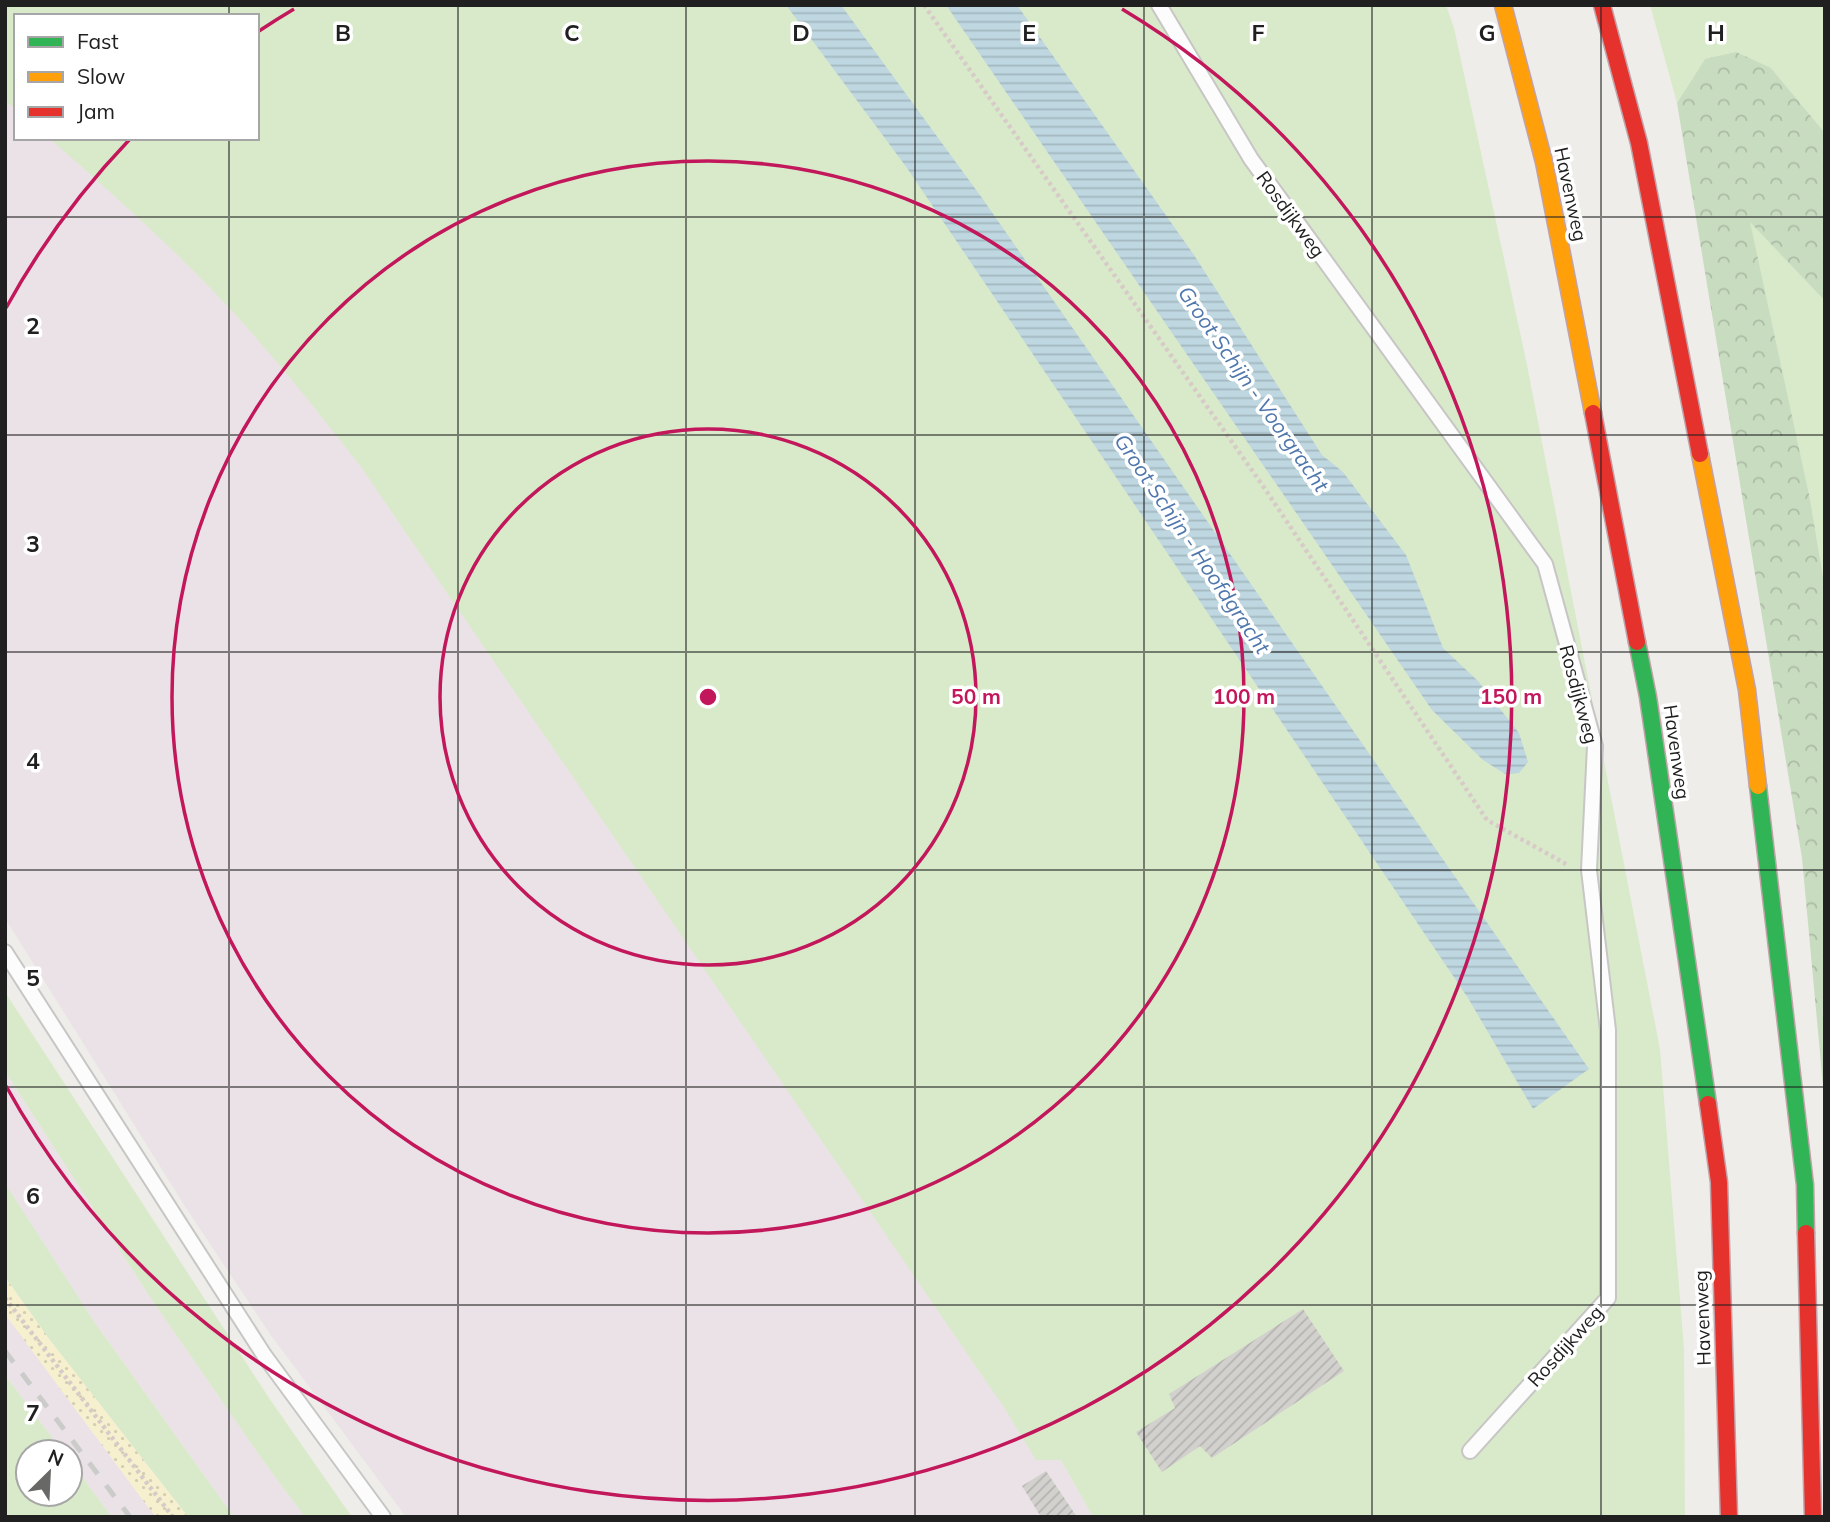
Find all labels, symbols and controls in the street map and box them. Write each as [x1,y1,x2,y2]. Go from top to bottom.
legend [14,14,259,140]
text: B [335,18,351,47]
text: C [564,18,580,47]
text: D [792,18,810,47]
text: E [1022,18,1036,47]
text: F [1251,18,1265,47]
text: G [1478,18,1496,47]
text: H [1707,18,1725,47]
text: Fast [77,28,119,54]
text: Slow [77,63,125,89]
text: Jam [77,98,115,124]
street label: Havenweg [1549,145,1593,243]
street label: Rosdijkweg [1252,166,1330,262]
water label: Groot Schijn - Voorgracht [1173,280,1335,497]
text: 2 [26,311,40,340]
water label: Groot Schijn - Hoofdgracht [1109,428,1277,659]
text: 3 [26,529,40,558]
street label: Rosdijkweg [1554,642,1604,746]
text: 50 m [951,683,1001,709]
text: 100 m [1213,683,1275,709]
text: 150 m [1480,683,1542,709]
centre of rings [696,685,720,709]
street label: Havenweg [1658,703,1696,801]
text: 4 [26,746,40,775]
text: 5 [26,963,40,992]
text: 6 [26,1181,40,1210]
street label: Havenweg [1688,1270,1716,1366]
street label: Rosdijkweg [1522,1300,1608,1392]
text: 7 [26,1398,40,1427]
north arrow [14,1438,84,1508]
text: N [44,1444,67,1471]

